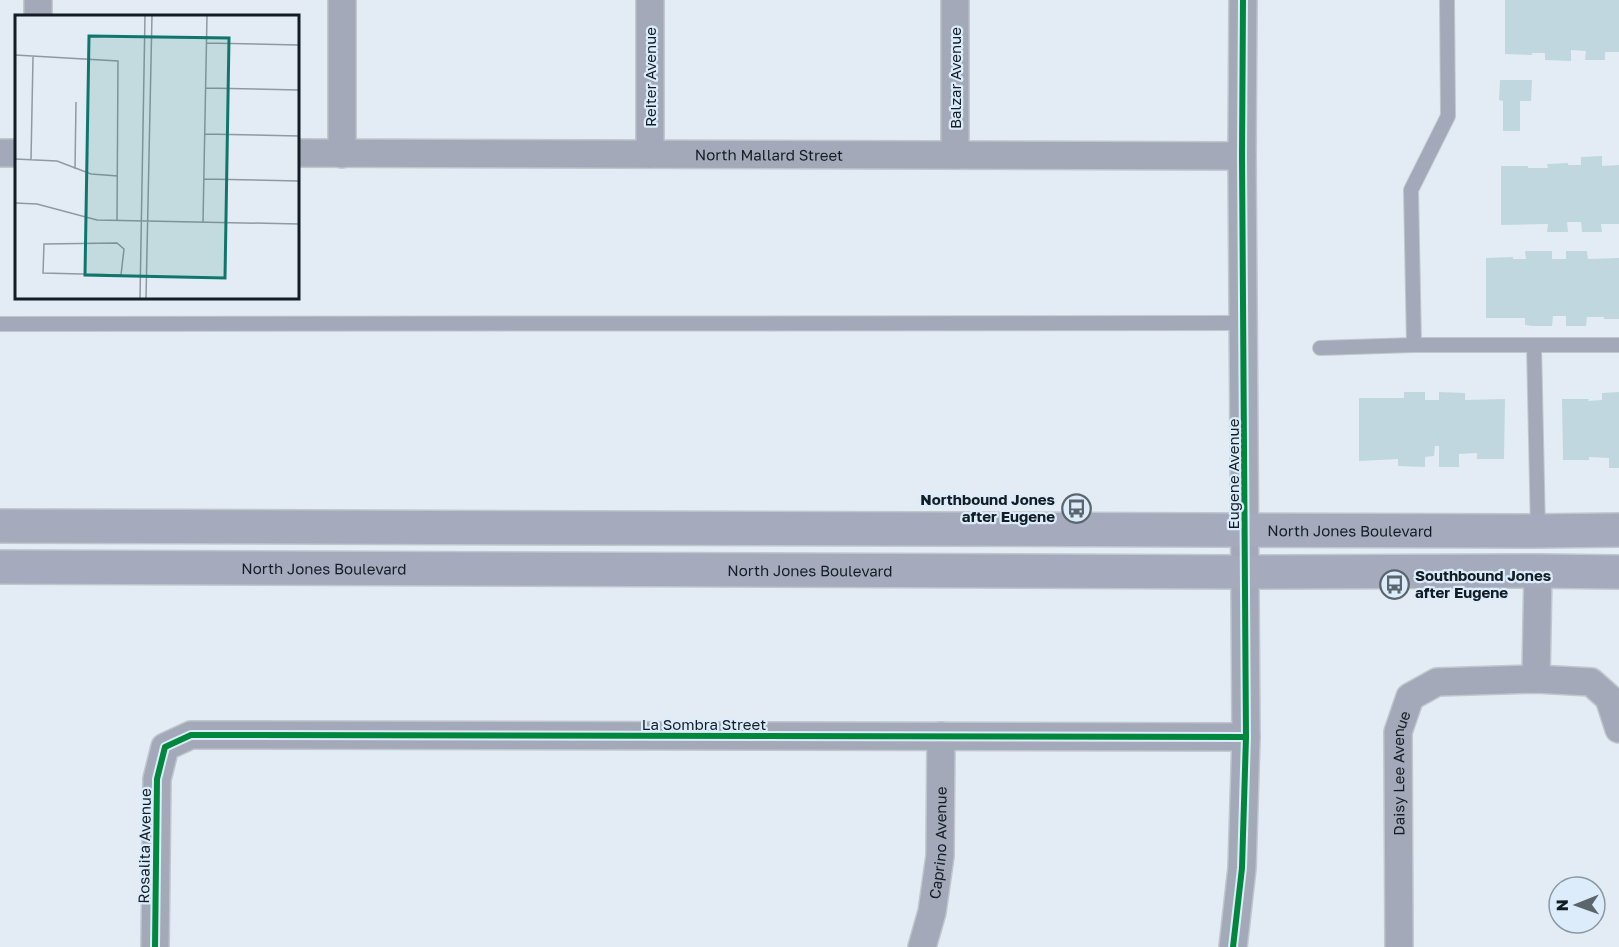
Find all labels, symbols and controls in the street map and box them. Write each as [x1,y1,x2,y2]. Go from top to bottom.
inset map [15,15,298,298]
street label: Reiter Avenue [641,27,659,127]
street label: Balzar Avenue [946,27,964,129]
street label: North Mallard Street [695,145,843,164]
street label: Eugene Avenue [1224,418,1242,529]
place label: Northbound Jones after Eugene [920,490,1055,525]
bus stop icon: Northbound Jones after Eugene [1060,492,1092,524]
street label: North Jones Boulevard [1267,521,1433,540]
street label: North Jones Boulevard [241,559,407,578]
street label: North Jones Boulevard [727,561,893,580]
place label: Southbound Jones after Eugene [1415,566,1551,601]
bus stop icon: Southbound Jones after Eugene [1378,568,1410,600]
street label: Daisy Lee Avenue [1389,708,1414,836]
street label: La Sombra Street [642,715,766,733]
street label: Caprino Avenue [925,786,950,900]
street label: Rosalita Avenue [134,788,154,904]
north arrow [1547,875,1607,935]
text: N [1552,899,1572,912]

